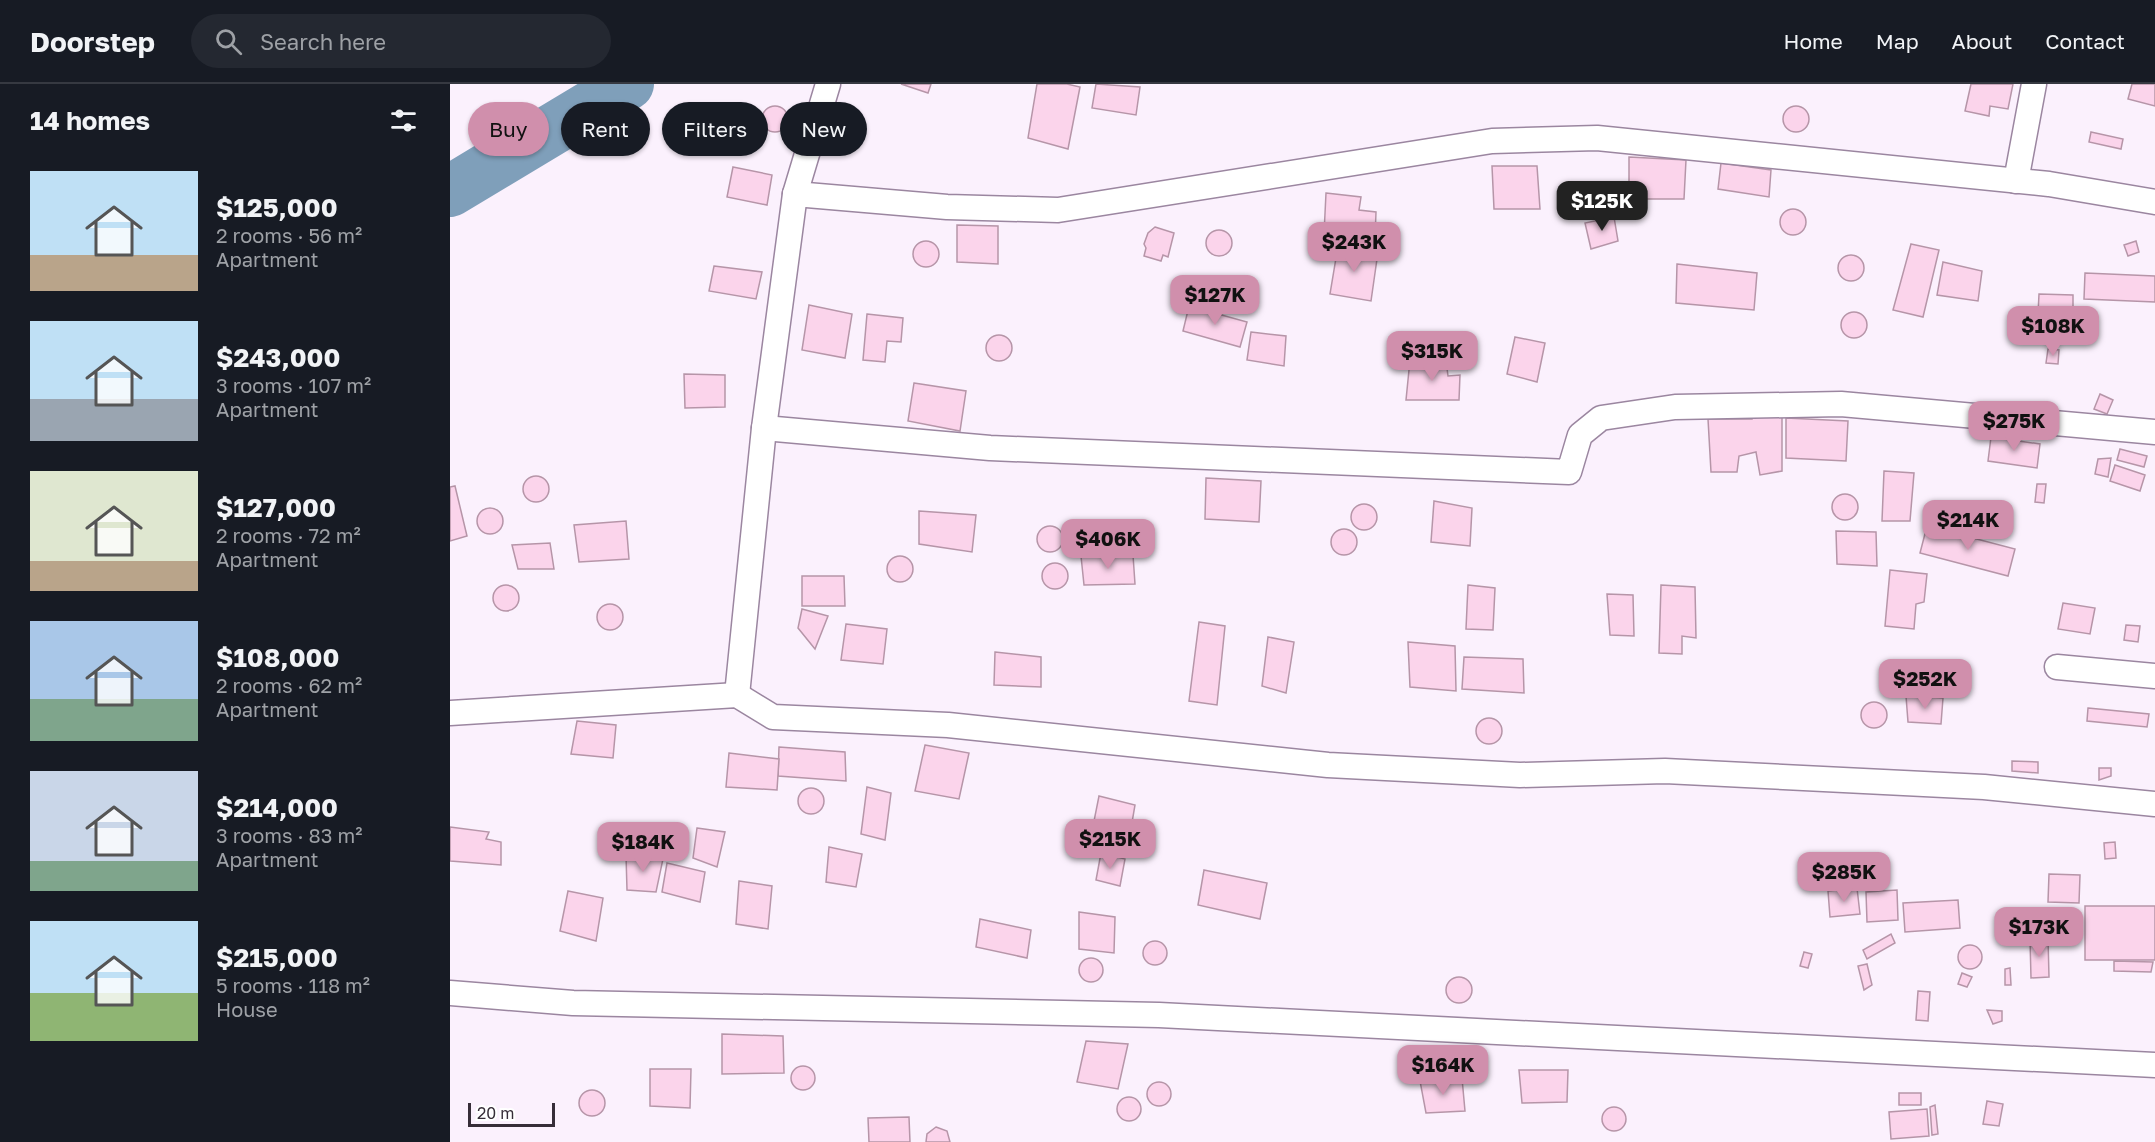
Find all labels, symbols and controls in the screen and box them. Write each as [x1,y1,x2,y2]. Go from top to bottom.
search box [191,14,611,68]
text: Doorstep [30,25,155,58]
icon: search [212,25,245,58]
text: Search here [260,28,386,55]
text: Home [1783,28,1843,54]
text: Map [1876,28,1919,54]
text: About [1952,28,2012,54]
text: Contact [2045,28,2125,54]
chip: Buy [468,102,549,156]
chip: Rent [561,102,650,156]
chip: Filters [662,102,768,156]
chip: New [780,102,867,156]
icon: filters [387,104,420,137]
text: 14 homes [30,105,150,136]
pin: $125K [1560,181,1644,232]
text: $125K [1571,188,1633,212]
text: $125,000 [216,192,338,223]
icon: home [78,195,150,267]
pin: $243K [1312,222,1396,273]
text: 2 rooms · 56 m² [216,223,362,247]
text: $243K [1322,229,1386,253]
text: Apartment [216,247,319,271]
pin: $127K [1173,275,1257,326]
text: $127K [1184,282,1246,306]
pin: $108K [2011,306,2095,357]
text: $108K [2021,313,2085,337]
pin: $315K [1390,331,1474,382]
text: $315K [1401,338,1463,362]
text: $243,000 [216,342,340,373]
icon: home [78,345,150,417]
text: 3 rooms · 107 m² [216,373,371,397]
text: Apartment [216,397,319,421]
pin: $275K [1972,401,2056,452]
text: $275K [1982,408,2046,432]
text: $127,000 [216,492,336,523]
icon: home [78,495,150,567]
pin: $214K [1926,500,2010,551]
text: $214K [1937,507,1999,531]
pin: $406K [1066,519,1150,570]
text: 2 rooms · 72 m² [216,523,361,547]
text: $406K [1075,526,1141,550]
text: Apartment [216,547,319,571]
text: $108,000 [216,642,339,673]
icon: home [78,645,150,717]
pin: $252K [1883,659,1967,710]
text: $252K [1893,666,1957,690]
text: 2 rooms · 62 m² [216,673,362,697]
text: Apartment [216,697,319,721]
text: $214,000 [216,792,338,823]
icon: home [78,795,150,867]
pin: $215K [1068,819,1152,870]
pin: $184K [601,822,685,873]
text: 3 rooms · 83 m² [216,823,362,847]
text: $215K [1079,826,1141,850]
text: $184K [611,829,675,853]
text: Apartment [216,847,319,871]
pin: $285K [1802,852,1886,903]
text: $285K [1811,859,1877,883]
pin: $173K [1997,907,2081,958]
text: $173K [2008,914,2070,938]
text: $215,000 [216,942,338,973]
icon: home [78,945,150,1017]
text: 5 rooms · 118 m² [216,973,370,997]
text: House [216,997,278,1021]
pin: $164K [1401,1045,1485,1096]
text: $164K [1411,1052,1475,1076]
scale bar [468,1100,555,1128]
text: 20 m [477,1103,514,1123]

